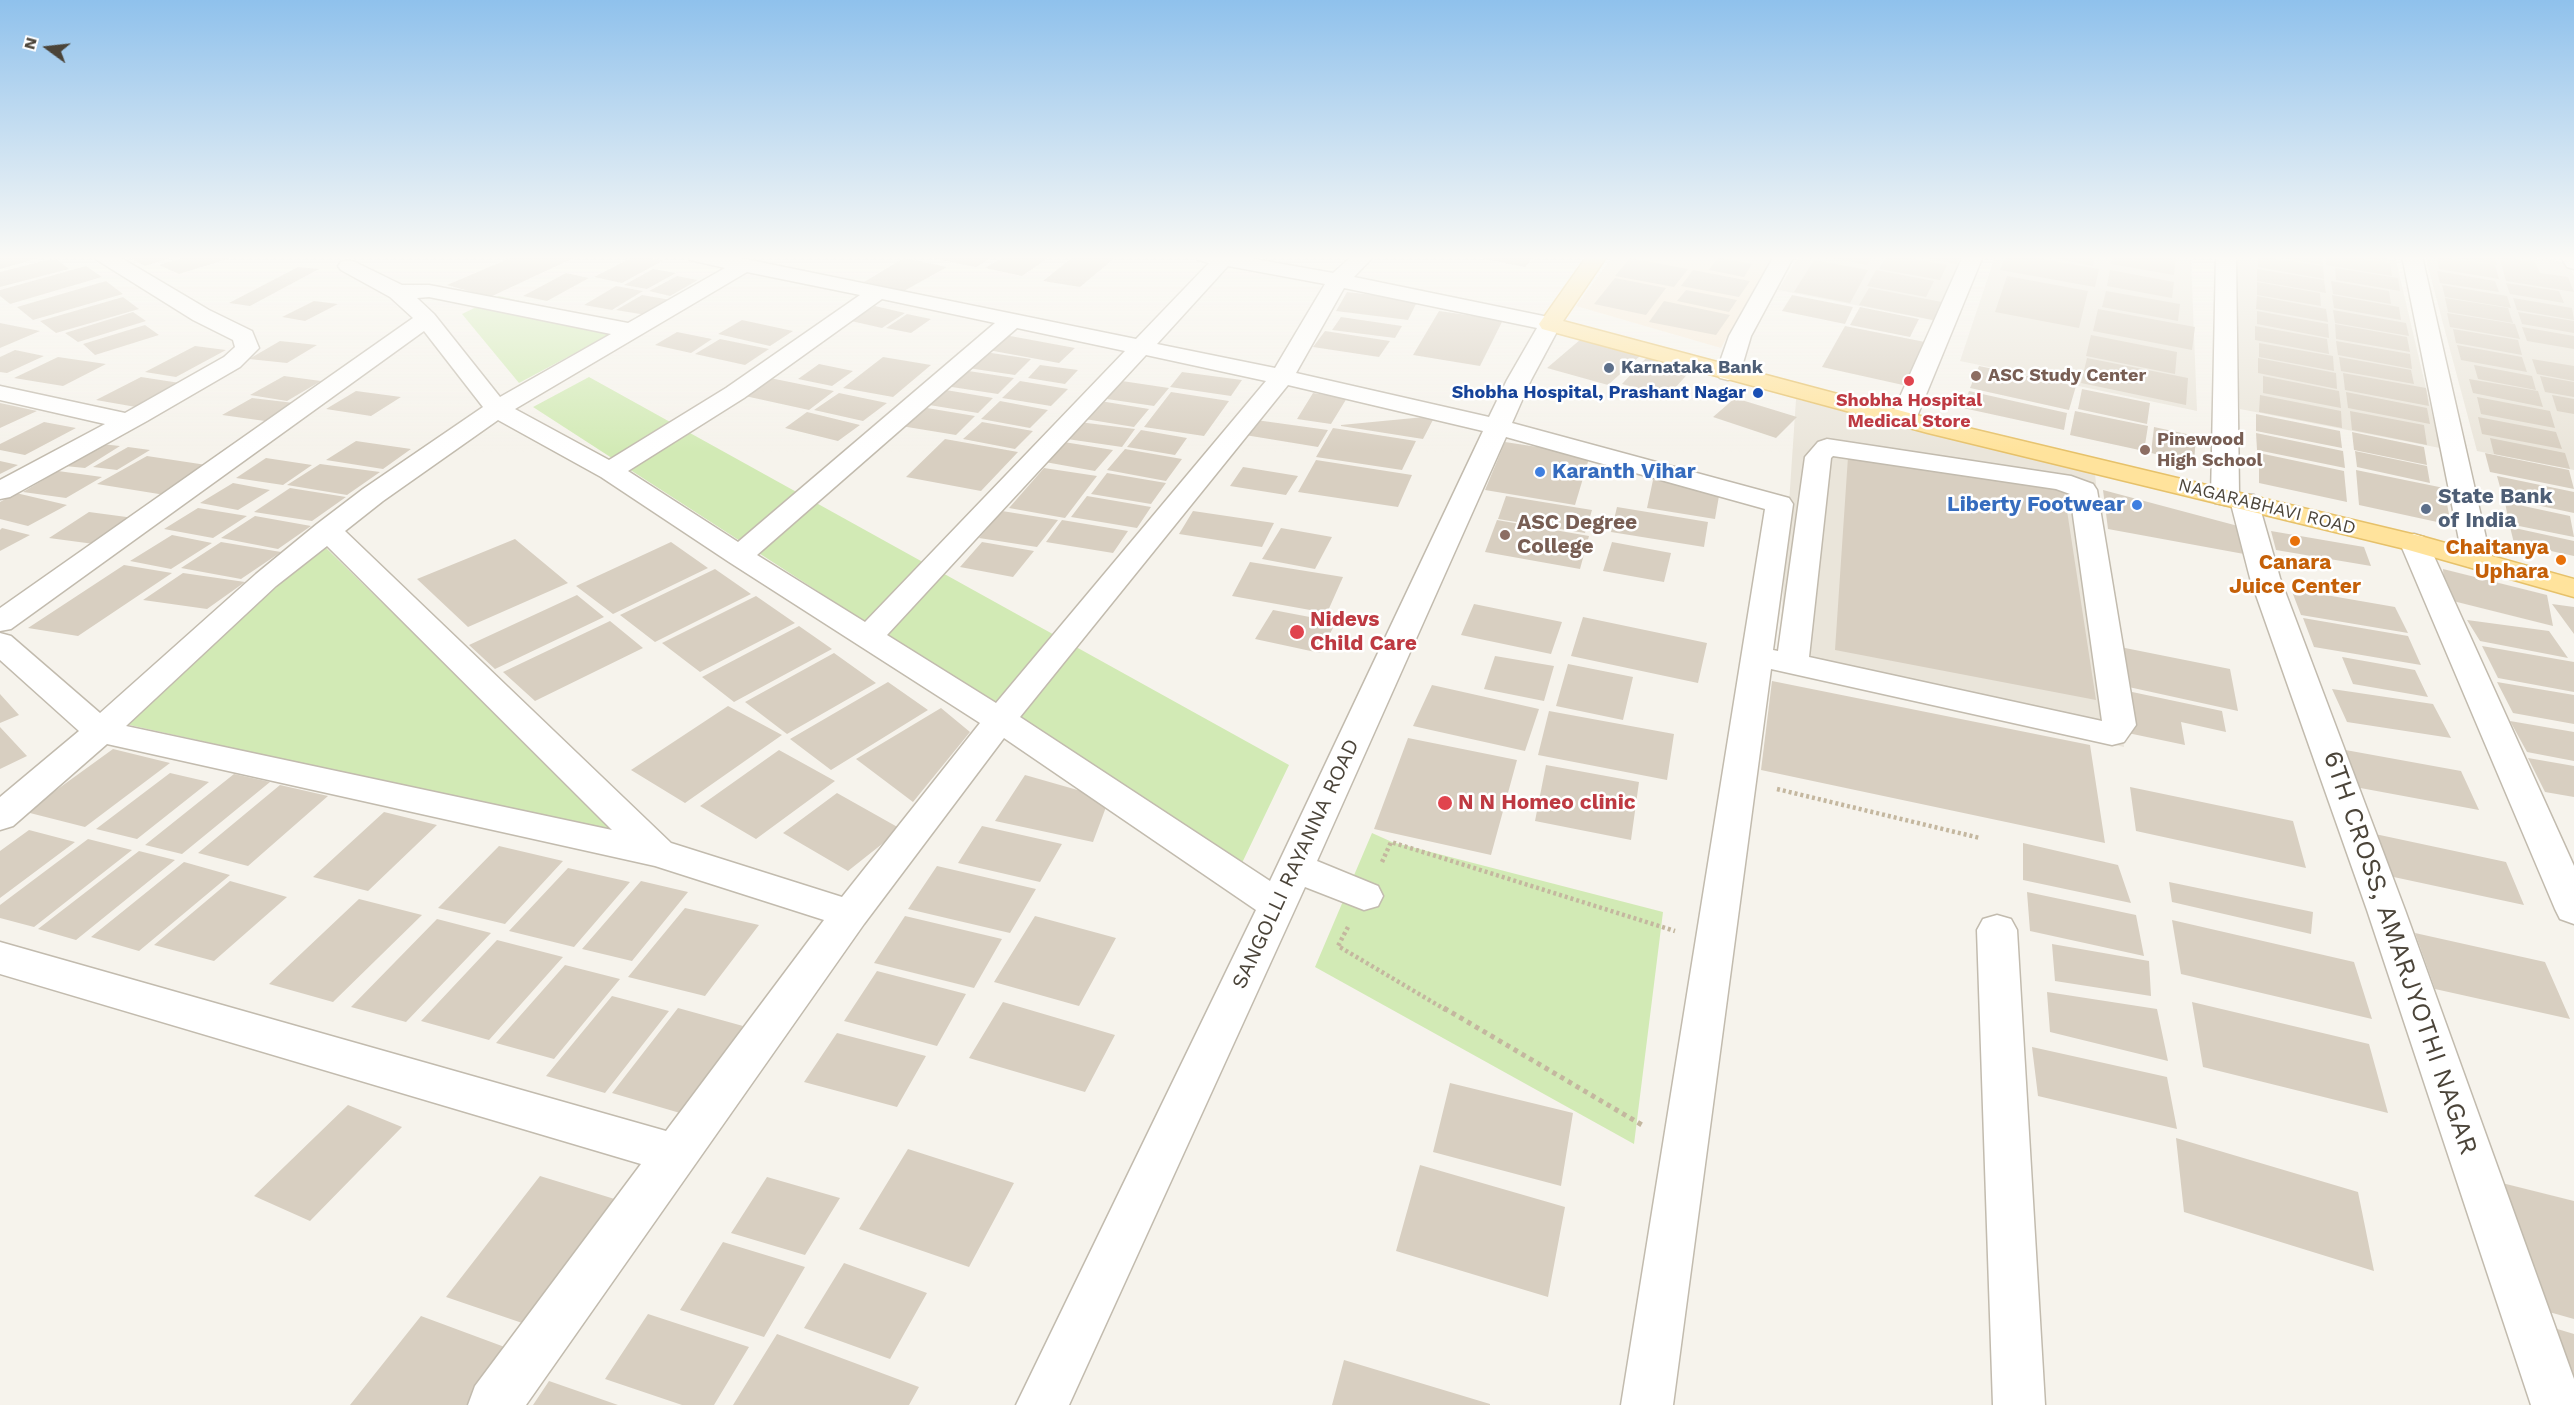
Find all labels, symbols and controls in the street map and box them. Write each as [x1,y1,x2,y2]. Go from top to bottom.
north arrow [18,18,78,78]
text: N [19,35,41,51]
place label: Karnataka Bank [1621,357,1763,379]
marker: Karnataka Bank [1602,361,1616,375]
place label: ASC Study Center [1988,365,2146,387]
marker: ASC Study Center [1969,369,1983,383]
marker: Shobha Hospital Medical Store [1902,374,1916,388]
place label: Shobha Hospital, Prashant Nagar [1452,382,1746,404]
marker: Shobha Hospital, Prashant Nagar [1751,386,1765,400]
place label: Shobha Hospital Medical Store [1836,390,1982,432]
place label: Pinewood High School [2157,429,2262,472]
marker: Pinewood High School [2138,443,2152,457]
place label: Karanth Vihar [1552,459,1696,485]
marker: Karanth Vihar [1533,465,1547,479]
street label: NAGARABHAVI ROAD [2176,474,2358,540]
place label: State Bank of India [2438,484,2553,534]
place label: Liberty Footwear [1947,492,2125,518]
marker: Liberty Footwear [2130,498,2144,512]
marker: State Bank of India [2419,502,2433,516]
place label: ASC Degree College [1517,510,1637,560]
marker: ASC Degree College [1498,528,1512,542]
marker: Canara Juice Center [2288,534,2302,548]
place label: Chaitanya Uphara [2446,535,2549,585]
place label: Canara Juice Center [2229,550,2361,600]
marker: Chaitanya Uphara [2554,553,2568,567]
place label: Nidevs Child Care [1310,607,1417,657]
marker: Nidevs Child Care [1288,623,1306,641]
street label: SANGOLLI RAYANNA ROAD [1227,735,1365,993]
street label: 6TH CROSS, AMARJYOTHI NAGAR [2316,747,2484,1159]
place label: N N Homeo clinic [1458,790,1636,816]
marker: N N Homeo clinic [1436,794,1454,812]

